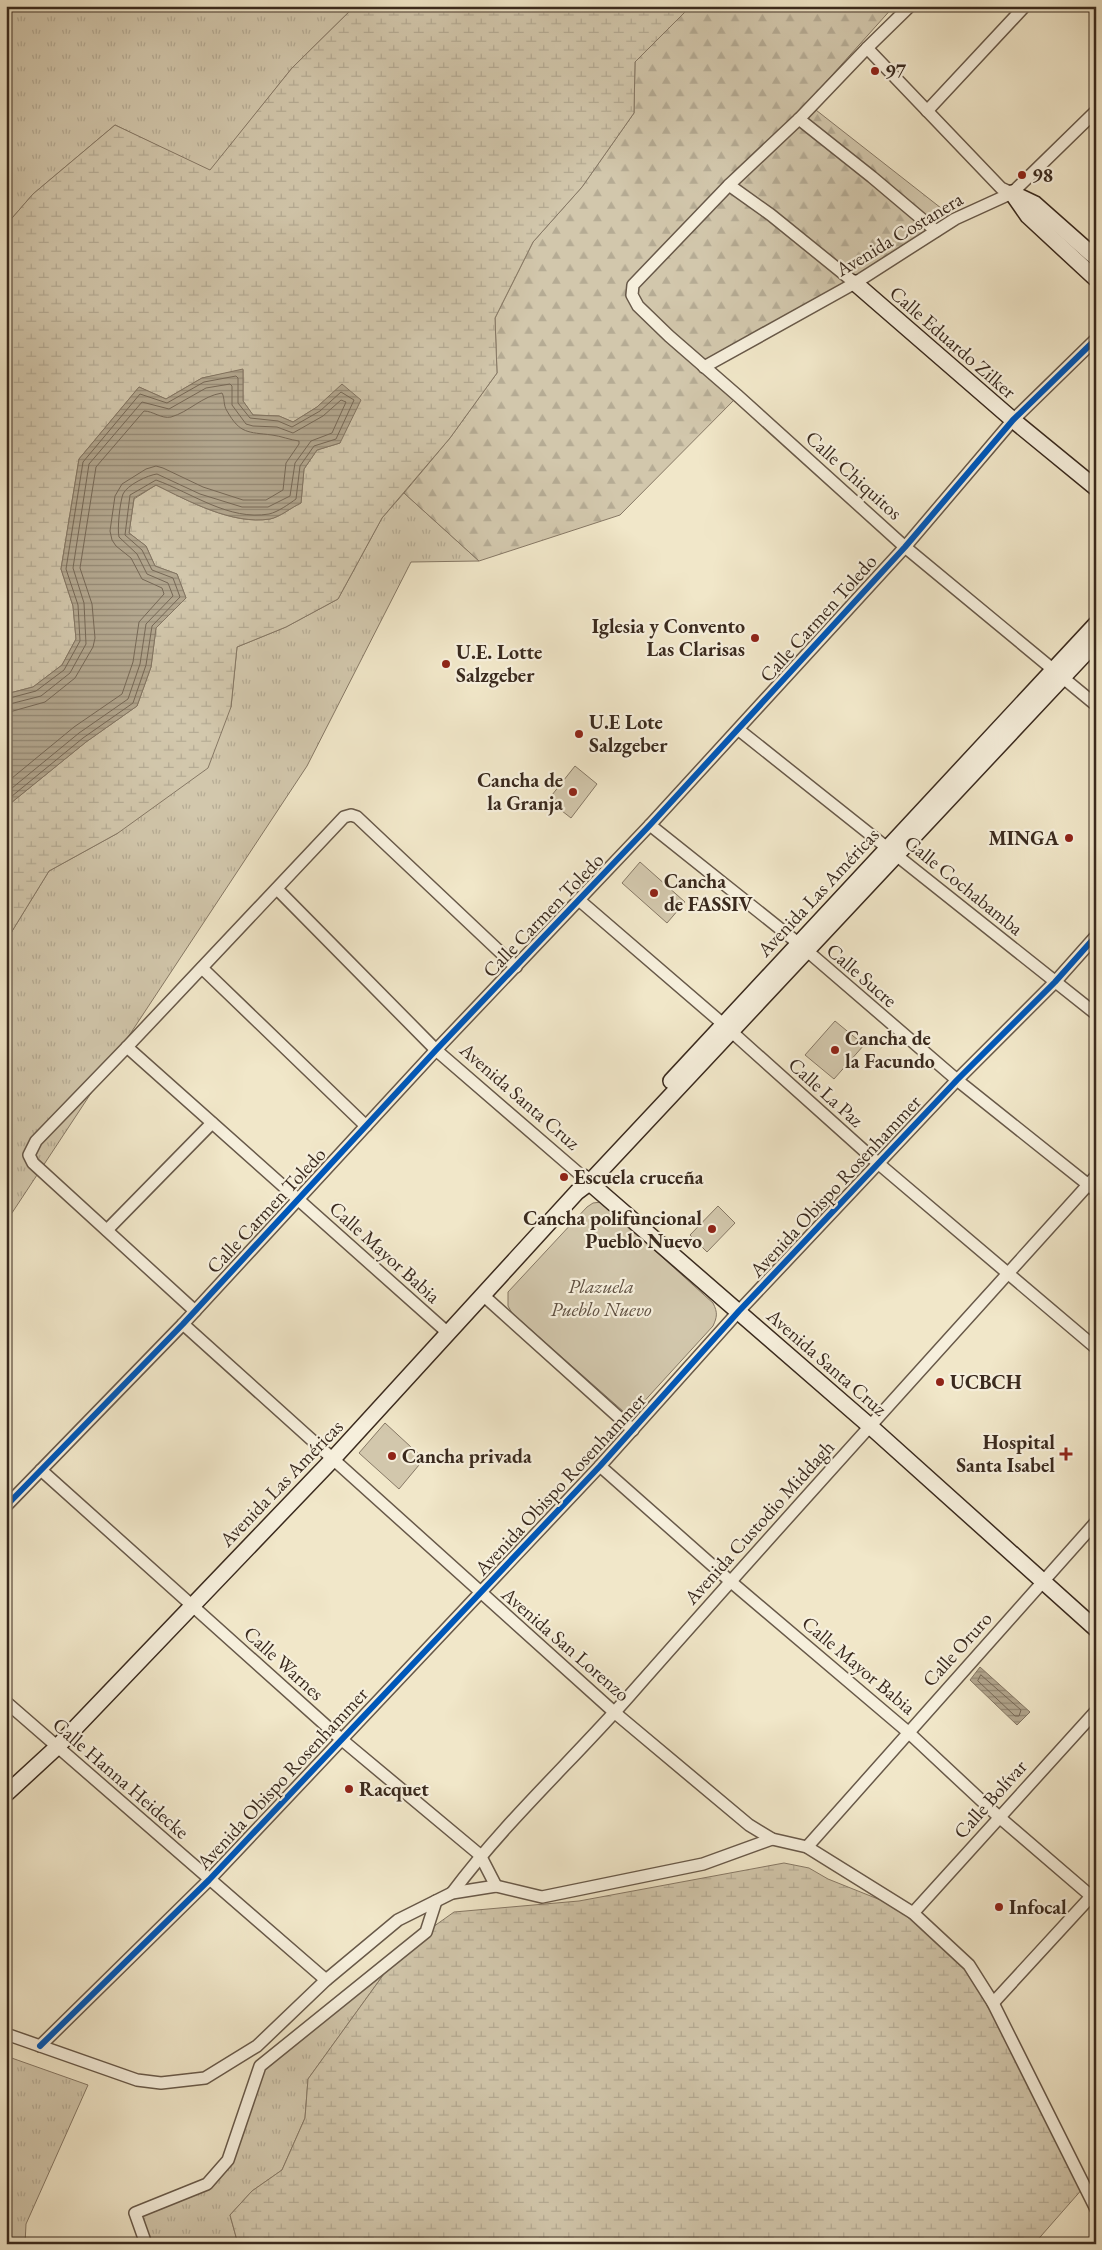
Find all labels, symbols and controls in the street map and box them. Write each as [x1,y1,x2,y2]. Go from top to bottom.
place label: 97 [885,58,907,84]
marker: 97 [869,65,881,77]
place label: 98 [1032,162,1053,188]
marker: 98 [1016,169,1028,181]
street label: Avenida Costanera [830,186,967,283]
street label: Calle Eduardo Zilker [884,280,1022,404]
street label: Calle Chiquitos [800,425,908,525]
street label: Calle Carmen Toledo [754,548,882,688]
place label: Iglesia y Convento Las Clarisas [592,613,745,662]
marker: Iglesia y Convento Las Clarisas [749,632,761,644]
place label: U.E. Lotte Salzgeber [456,639,542,688]
marker: U.E. Lotte Salzgeber [440,658,452,670]
place label: U.E Lote Salzgeber [589,709,668,758]
marker: U.E Lote Salzgeber [573,728,585,740]
place label: Cancha de la Granja [477,767,563,816]
marker: Cancha de la Granja [567,786,579,798]
street label: Avenida Las Américas [751,822,885,963]
place label: MINGA [988,825,1060,851]
street label: Calle Cochabamba [899,829,1029,941]
marker: MINGA [1063,832,1075,844]
street label: Calle Carmen Toledo [477,847,609,983]
place label: Cancha de FASSIV [664,868,754,917]
marker: Cancha de FASSIV [648,887,660,899]
street label: Calle Sucre [821,937,903,1013]
place label: Cancha de la Facundo [845,1025,935,1074]
street label: Avenida Santa Cruz [454,1036,586,1156]
marker: Cancha de la Facundo [829,1044,841,1056]
street label: Calle La Paz [783,1051,869,1133]
street label: Avenida Obispo Rosenhammer [743,1089,927,1283]
street label: Calle Carmen Toledo [201,1141,331,1279]
place label: Escuela cruceña [574,1164,704,1190]
marker: Escuela cruceña [558,1171,570,1183]
street label: Calle Mayor Babia [324,1195,446,1309]
place label: Cancha polifuncional Pueblo Nuevo [523,1205,702,1254]
marker: Cancha polifuncional Pueblo Nuevo [706,1223,718,1235]
park label: Plazuela Pueblo Nuevo [550,1273,652,1322]
street label: Avenida Santa Cruz [761,1302,893,1422]
place label: UCBCH [950,1369,1022,1395]
marker: UCBCH [934,1376,946,1388]
street label: Avenida Obispo Rosenhammer [468,1387,652,1581]
street label: Avenida Las Américas [213,1414,348,1553]
place label: Hospital Santa Isabel [956,1429,1055,1478]
street label: Avenida Custodio Middagh [678,1434,840,1610]
place label: Cancha privada [402,1443,532,1469]
marker: Hospital Santa Isabel [1059,1447,1073,1461]
marker: Cancha privada [386,1450,398,1462]
street label: Avenida San Lorenzo [496,1580,636,1707]
street label: Calle Oruro [916,1606,998,1692]
street label: Calle Mayor Babia [797,1610,921,1720]
street label: Calle Warnes [238,1620,330,1706]
street label: Avenida Obispo Rosenhammer [190,1681,374,1875]
street label: Calle Hanna Heidecke [47,1712,195,1845]
street label: Calle Bolívar [948,1754,1033,1844]
place label: Racquet [359,1776,429,1802]
marker: Racquet [343,1783,355,1795]
place label: Infocal [1009,1894,1067,1920]
marker: Infocal [993,1901,1005,1913]

